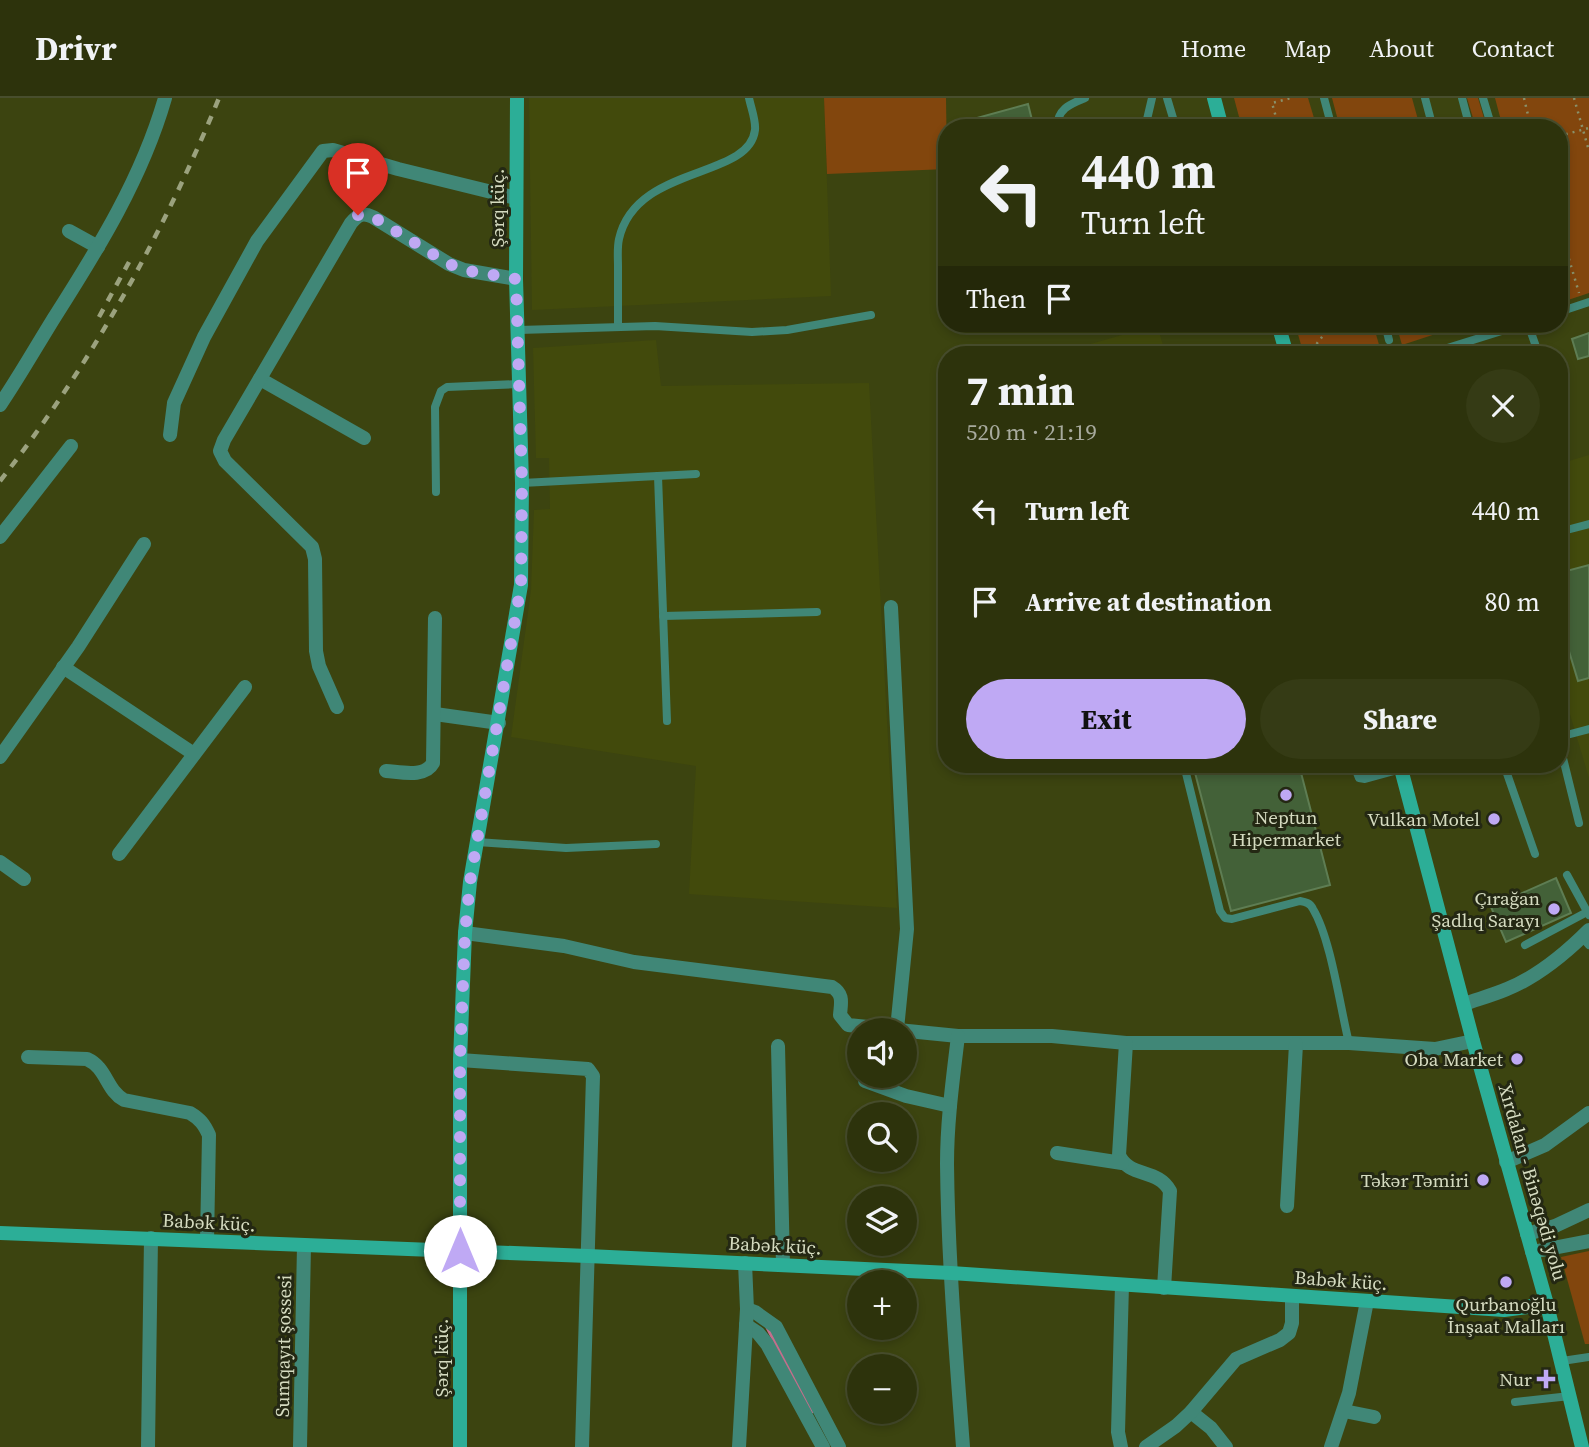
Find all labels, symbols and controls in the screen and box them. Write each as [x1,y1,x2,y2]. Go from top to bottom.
text: Drivr [35,26,117,71]
text: Home [1181,32,1246,65]
text: Map [1284,32,1331,65]
text: About [1369,32,1434,65]
text: Contact [1472,32,1554,65]
text: 440 m [1081,137,1216,204]
pin [328,143,388,215]
icon: left [966,147,1057,238]
icon: arrive [339,154,377,192]
street label: Şərq küç. [484,169,510,247]
text: Turn left [1081,201,1205,245]
icon: arrive [1040,280,1078,318]
text: Then [966,281,1026,317]
text: 7 min [966,361,1075,419]
button: close [1466,369,1540,443]
text: 520 m · 21:19 [966,416,1097,448]
icon: left [966,492,1004,530]
text: Turn left [1025,493,1129,529]
text: 440 m [1472,493,1540,529]
icon: arrive [966,583,1004,621]
text: Arrive at destination [1025,584,1272,620]
text: 80 m [1485,584,1540,620]
button: Exit [966,679,1246,759]
button: Share [1260,679,1540,759]
marker: Neptun Hipermarket [1278,787,1294,803]
place label: Neptun Hipermarket [1231,804,1342,852]
place label: Vulkan Motel [1367,806,1480,832]
marker: Vulkan Motel [1486,811,1502,827]
place label: Çırağan Şadlıq Sarayı [1431,885,1540,933]
marker: Çırağan Şadlıq Sarayı [1546,901,1562,917]
map controls [847,1018,917,1424]
button: sound [847,1018,917,1088]
place label: Oba Market [1404,1046,1504,1072]
marker: Oba Market [1509,1051,1525,1067]
street label: Xırdalan - Binəqədi yolu [1492,1080,1574,1284]
button: search [847,1102,917,1172]
place label: Təkər Təmiri [1361,1167,1469,1193]
marker: Təkər Təmiri [1475,1172,1491,1188]
button: layers [847,1186,917,1256]
street label: Babək küç. [162,1207,256,1237]
position arrow [423,1214,497,1288]
street label: Babək küç. [728,1230,822,1260]
street label: Babək küç. [1294,1264,1388,1296]
button: + [847,1270,917,1340]
street label: Sumqayıt şossesi [269,1274,297,1417]
marker: Qurbanoğlu İnşaat Malları [1498,1274,1514,1290]
place label: Qurbanoğlu İnşaat Malları [1447,1291,1565,1339]
street label: Şərq küç. [428,1319,454,1397]
button: − [847,1354,917,1424]
place label: Nur [1499,1366,1532,1392]
marker: Nur [1538,1371,1554,1387]

